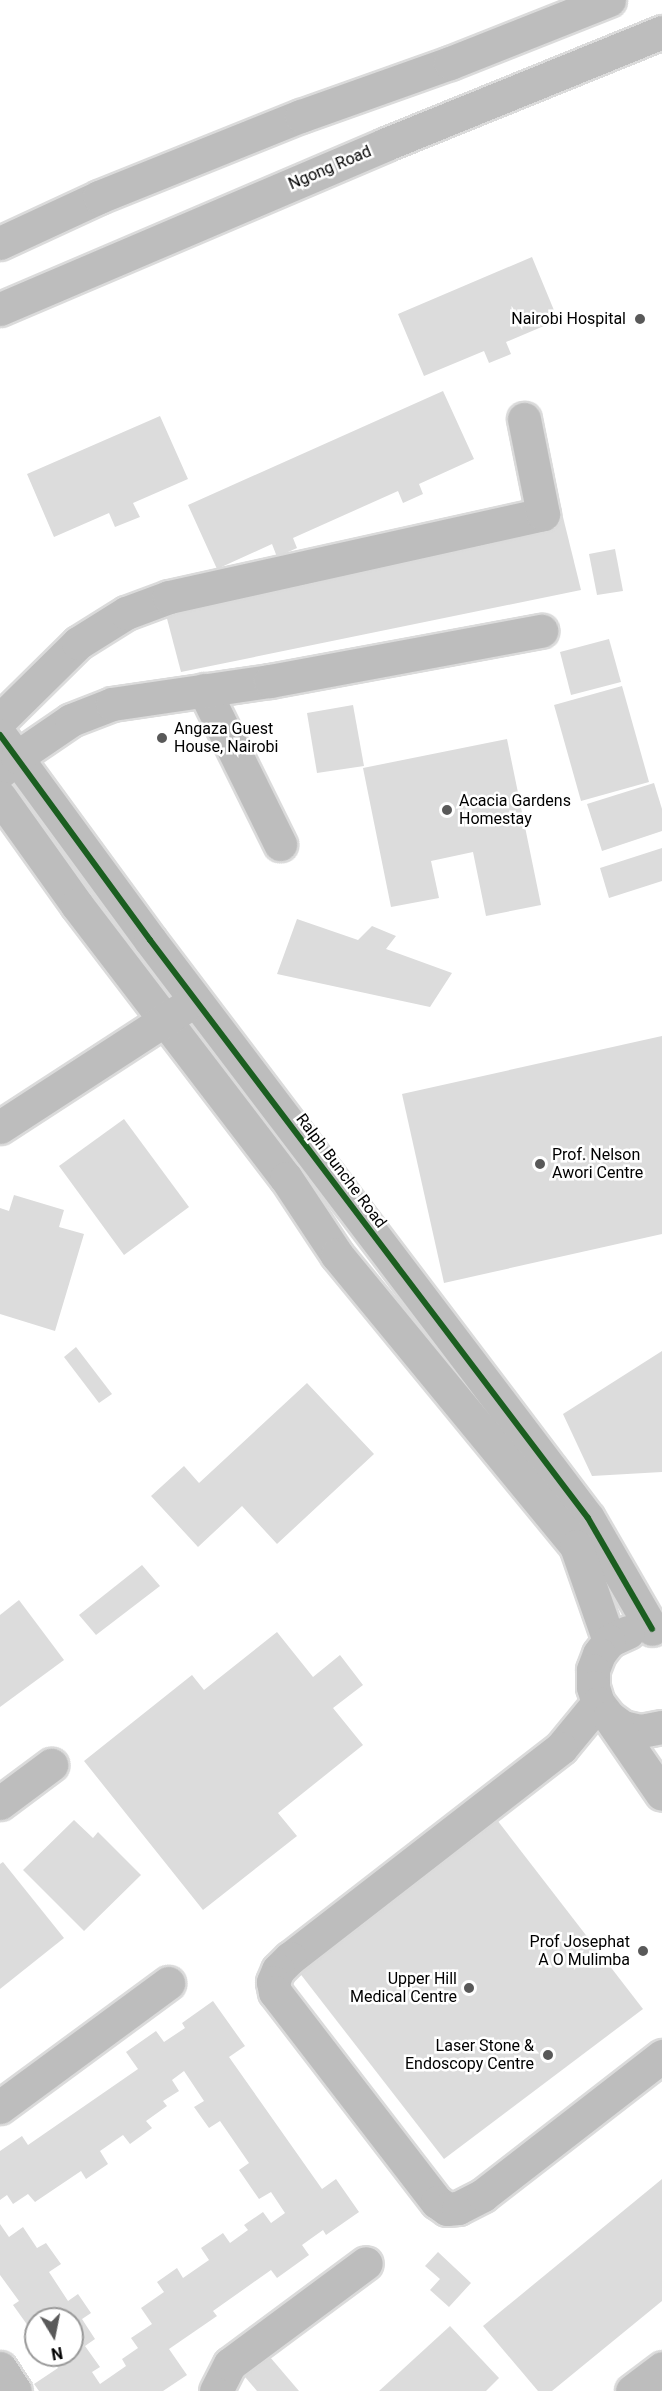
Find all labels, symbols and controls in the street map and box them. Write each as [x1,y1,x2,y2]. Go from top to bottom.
street label: Ngong Road [286,142,374,194]
place label: Nairobi Hospital [511,309,626,329]
marker: Nairobi Hospital [631,310,649,328]
place label: Angaza Guest House, Nairobi [174,719,278,757]
marker: Angaza Guest House, Nairobi [155,731,169,745]
place label: Acacia Gardens Homestay [459,791,571,829]
marker: Acacia Gardens Homestay [440,803,454,817]
street label: Ralph Bunche Road [292,1110,390,1232]
place label: Prof. Nelson Awori Centre [552,1145,643,1183]
marker: Prof. Nelson Awori Centre [533,1157,547,1171]
place label: Prof Josephat A O Mulimba [530,1932,630,1970]
marker: Prof Josephat A O Mulimba [634,1942,652,1960]
place label: Upper Hill Medical Centre [350,1969,457,2007]
marker: Upper Hill Medical Centre [462,1981,476,1995]
place label: Laser Stone & Endoscopy Centre [405,2036,534,2074]
marker: Laser Stone & Endoscopy Centre [539,2046,557,2064]
north arrow [24,2307,84,2367]
text: N [50,2343,64,2364]

